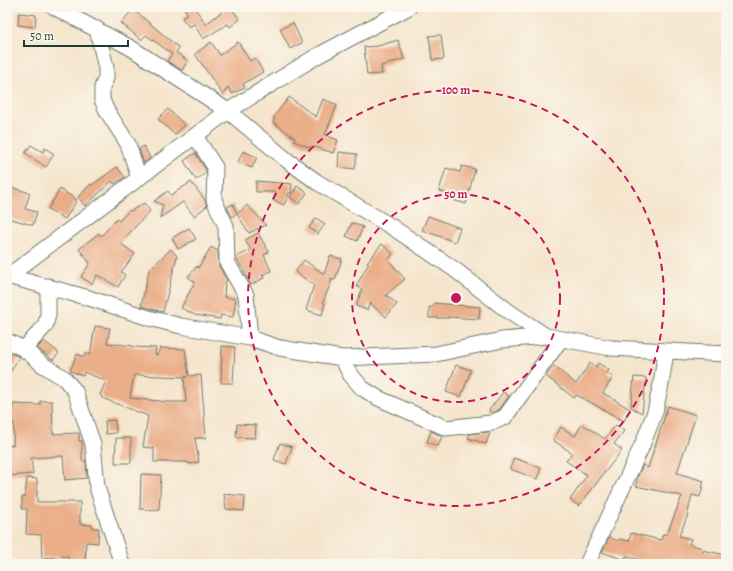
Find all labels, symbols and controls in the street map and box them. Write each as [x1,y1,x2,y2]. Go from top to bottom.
scale bar [24,22,128,48]
text: 50 m [30,28,54,44]
text: 100 m [442,82,470,98]
text: 50 m [444,186,468,202]
centre of rings [449,291,463,305]

